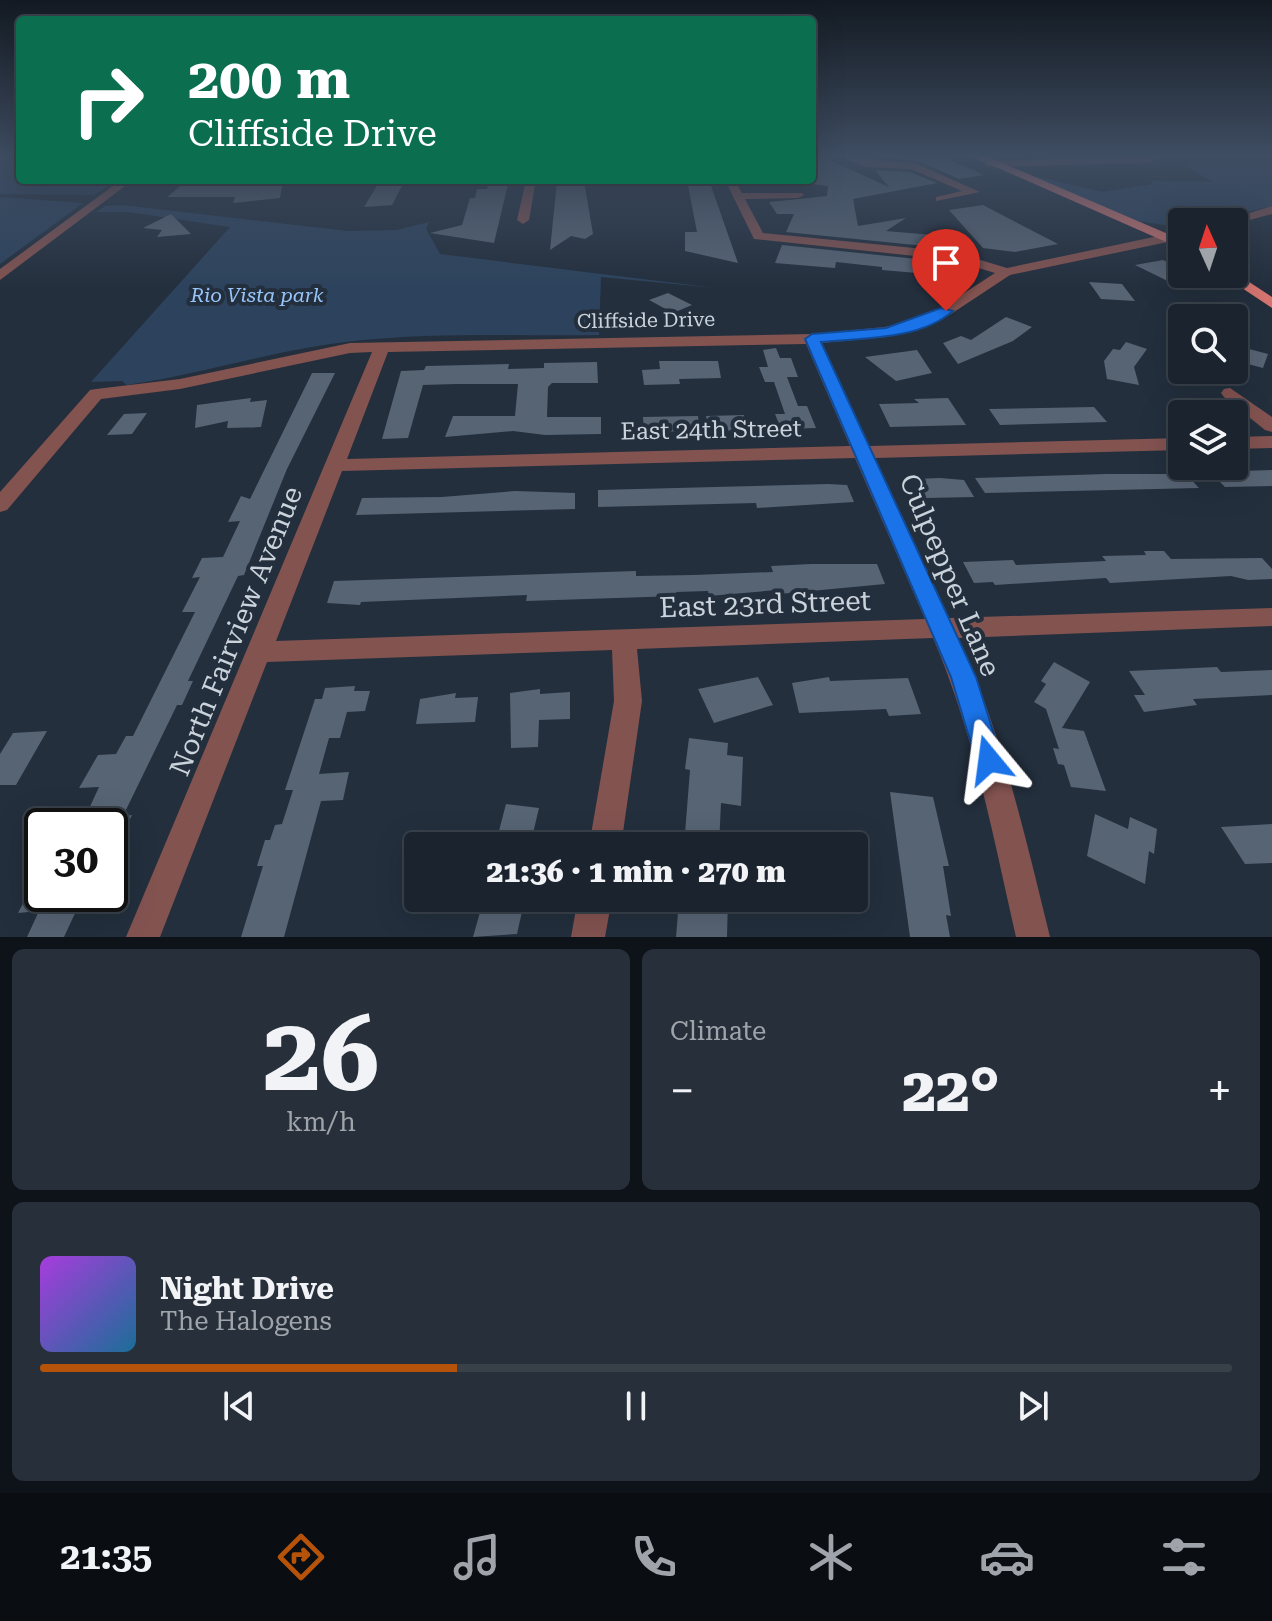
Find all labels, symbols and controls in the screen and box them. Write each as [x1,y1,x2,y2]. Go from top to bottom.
text: 200 m [188,46,350,112]
icon: right [56,48,160,152]
text: Cliffside Drive [188,113,437,155]
north arrow [1168,208,1248,288]
map controls [1168,208,1248,480]
pin [912,229,980,311]
icon: arrive [924,241,968,285]
park label: Rio Vista park [189,283,324,307]
button: search [1168,304,1248,384]
street label: Cliffside Drive [577,307,715,333]
button: layers [1168,400,1248,480]
street label: East 24th Street [620,414,802,446]
street label: Culpepper Lane [892,469,1008,681]
street label: North Fairview Avenue [163,481,309,781]
street label: East 23rd Street [658,584,872,624]
position arrow [947,718,1031,802]
speed limit sign: 30 [24,808,128,912]
text: 21:36 · 1 min · 270 m [486,854,786,889]
text: 26 [263,994,379,1115]
text: Climate [670,1016,766,1046]
text: 22° [902,1055,1000,1126]
text: − [670,1065,695,1117]
text: + [1207,1065,1232,1117]
text: km/h [286,1107,356,1137]
text: Night Drive [160,1271,334,1306]
text: The Halogens [160,1306,332,1336]
icon: previous [217,1384,261,1428]
icon: pause [614,1384,658,1428]
icon: next [1011,1384,1055,1428]
icon: directions [273,1529,329,1585]
icon: music [449,1529,505,1585]
icon: phone [626,1529,682,1585]
icon: climate [803,1529,859,1585]
icon: car [979,1529,1035,1585]
icon: filters [1156,1529,1212,1585]
text: 21:35 [60,1536,152,1578]

